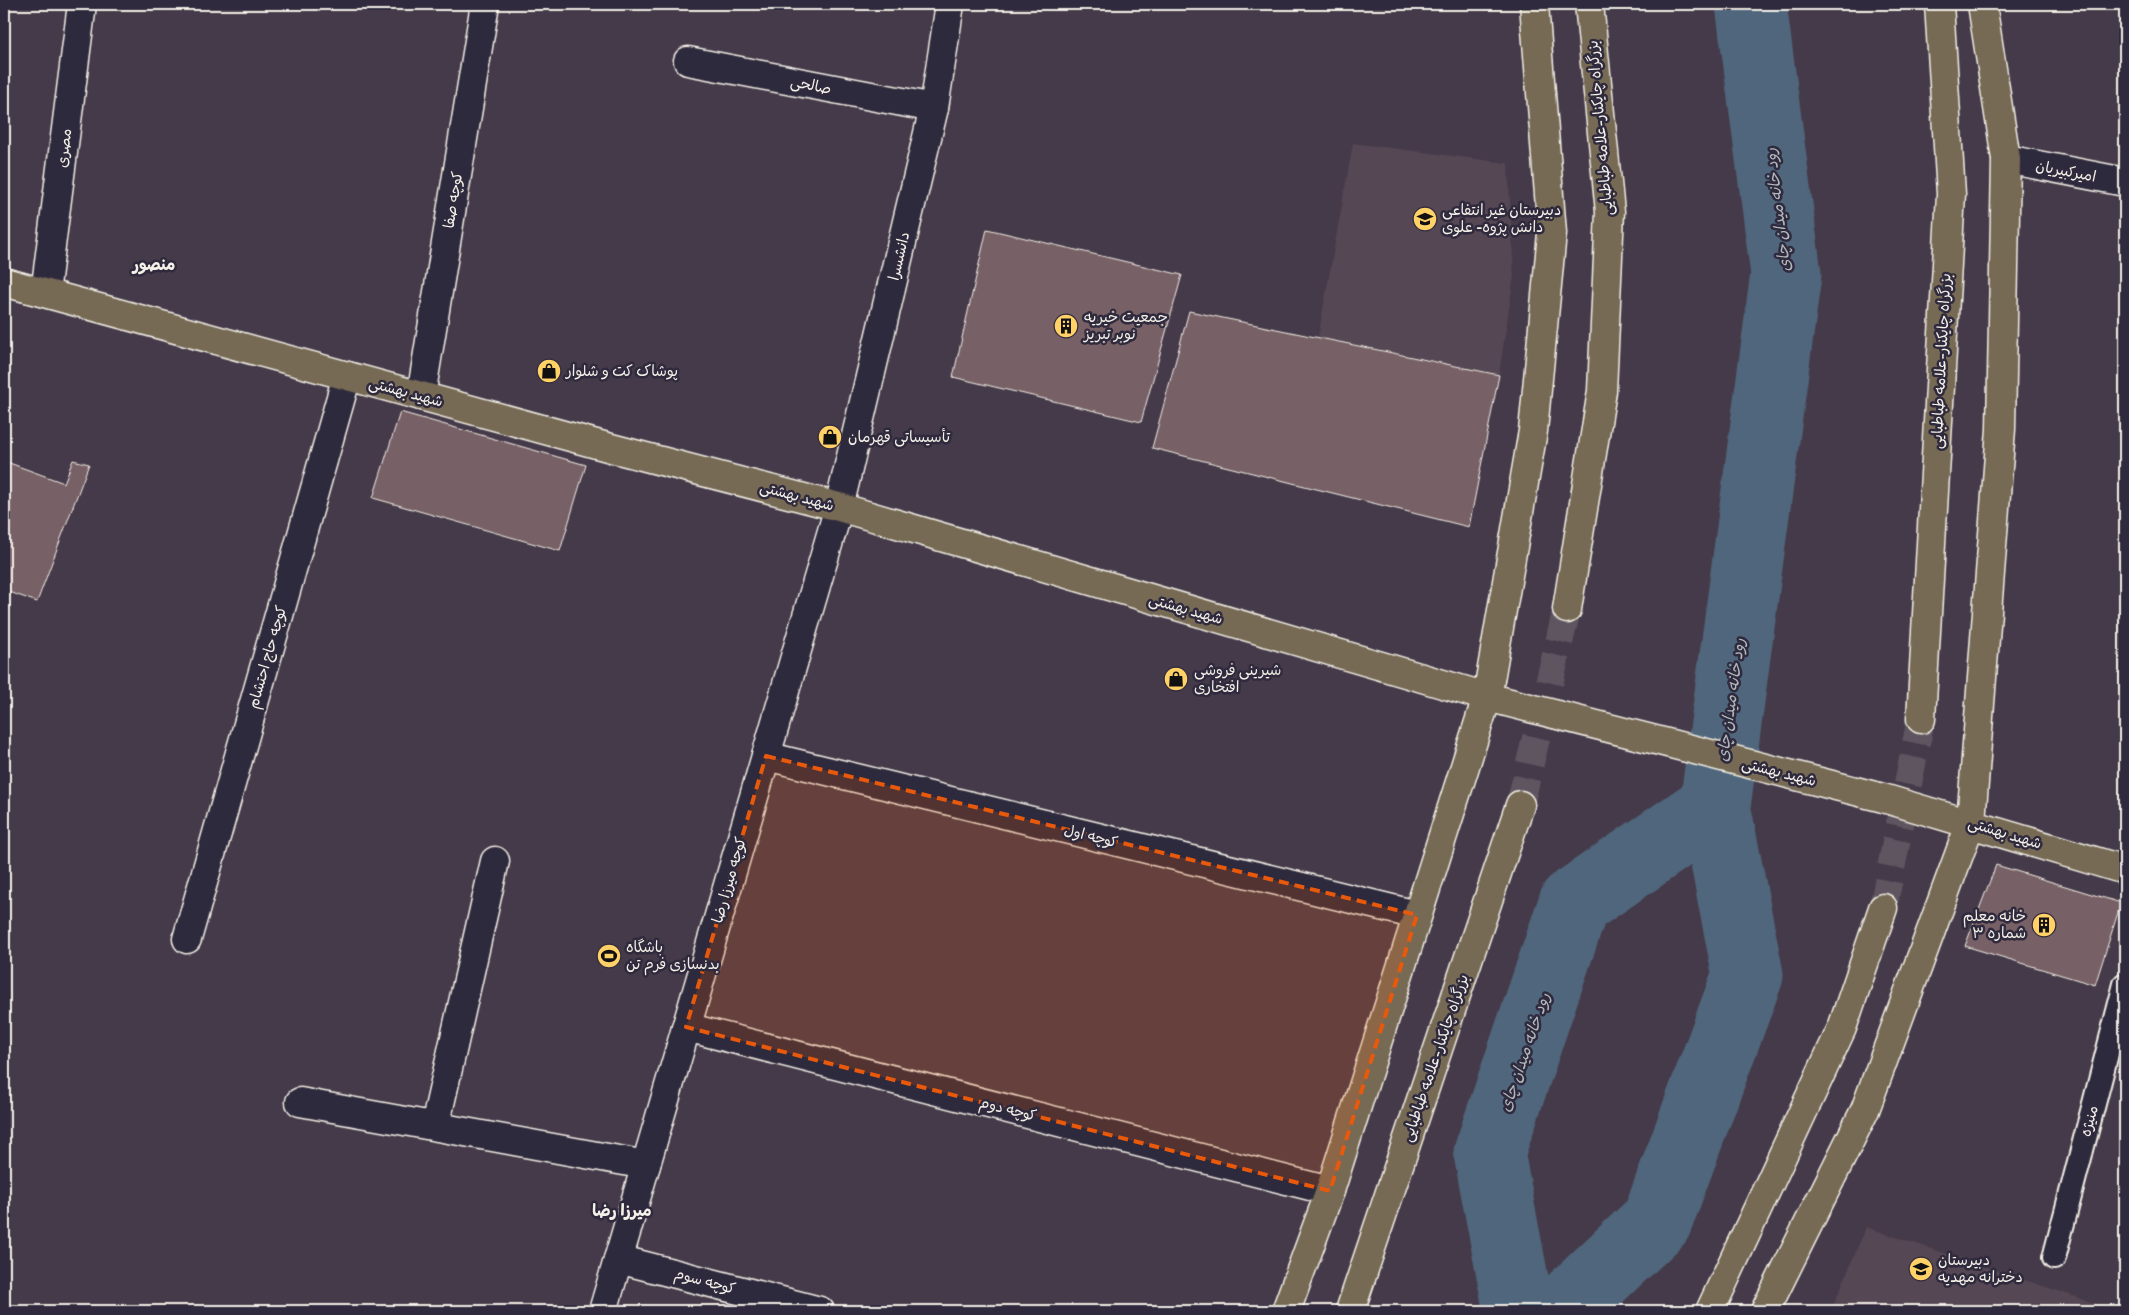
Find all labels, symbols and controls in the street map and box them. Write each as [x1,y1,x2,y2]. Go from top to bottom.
street label: بزرگراه چایکنار-علامه طباطبایی [1583,39,1618,216]
street label: صالحی [789,72,833,99]
street label: مصری [53,127,75,169]
water label: رود خانه میدان چای [1760,147,1796,273]
street label: امیرکبیریان [2034,156,2098,186]
street label: کوچه صفا [440,170,467,230]
place label: دبیرستان غیر انتفاعی دانش پژوه- علوی [1442,201,1561,237]
school or university icon: دبیرستان غیر انتفاعی دانش پژوه- علوی [1412,206,1438,232]
street label: دانشسرا [885,230,913,282]
district label: منصور [131,255,175,275]
street label: بزرگراه چایکنار-علامه طباطبایی [1927,273,1956,449]
place label: جمعیت خیریه نوبر تبریز [1082,308,1168,343]
building icon: جمعیت خیریه نوبر تبریز [1053,313,1079,339]
shop icon: پوشاک کت و شلوار [536,358,562,384]
place label: پوشاک کت و شلوار [565,362,678,381]
street label: شهید بهشتى [367,373,445,412]
shop icon: تأسیساتی قهرمان [817,424,843,450]
place label: تأسیساتی قهرمان [848,428,951,447]
street label: شهید بهشتى [758,477,836,516]
street label: شهید بهشتى [1147,590,1225,629]
street label: کوچه حاج احتشام [244,603,292,711]
water label: رود خانه میدان چای [1712,637,1750,763]
place label: شیرینی فروشی افتخاری [1194,661,1281,696]
shop icon: شیرینی فروشی افتخاری [1163,666,1189,692]
street label: شهید بهشتی [1740,754,1818,791]
street label: شهید بهشتى [1966,813,2044,854]
street label: کوچه اول [1062,821,1120,852]
street label: کوچه میرزا رضا [708,835,751,925]
place label: خانه معلم شماره ۳ [1963,907,2026,942]
building icon: خانه معلم شماره ۳ [2031,912,2057,938]
place label: باشگاه بدنسازی فرم تن [626,938,720,976]
sports icon: باشگاه بدنسازی فرم تن [596,943,622,969]
street label: بزرگراه چایکنار-علامه طباطبایی [1398,972,1473,1144]
water label: رود خانه میدان چای [1495,990,1555,1115]
street label: کوچه دوم [977,1093,1038,1128]
street label: منیژه [2076,1103,2102,1139]
district label: میرزا رضا [592,1201,652,1220]
place label: دبیرستان دخترانه مهدیه [1938,1251,2023,1286]
school or university icon: دبیرستان دخترانه مهدیه [1908,1256,1934,1282]
street label: کوچه سوم [672,1264,737,1301]

